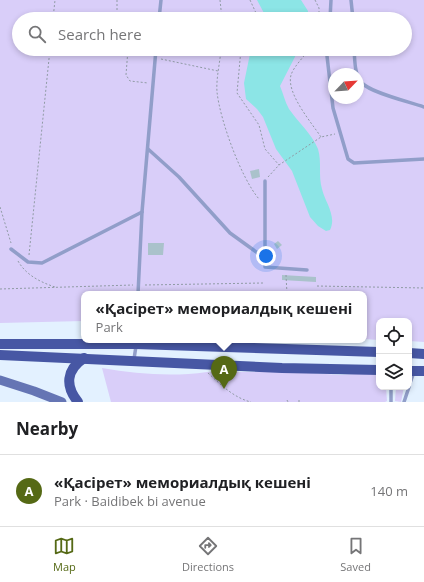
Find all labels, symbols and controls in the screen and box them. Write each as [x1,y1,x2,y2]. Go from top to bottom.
search box [12,12,412,56]
icon: search [26,23,48,45]
text: Search here [58,24,142,44]
north arrow [328,68,364,104]
your location [256,246,276,266]
popup [81,291,367,343]
text: «Қасірет» мемориалдық кешені [96,298,352,318]
text: Park [96,318,123,336]
map controls [376,318,412,390]
button: locate [376,318,412,354]
button: layers [376,354,412,390]
pin: A [211,356,237,389]
text: Nearby [16,417,78,440]
text: «Қасірет» мемориалдық кешені [54,472,311,492]
text: A [25,482,33,500]
text: 140 m [370,482,408,500]
text: Park · Baidibek bi avenue [54,492,206,510]
tab: Map [53,535,76,574]
tab: Directions [182,535,234,574]
tab: Saved [340,535,371,574]

